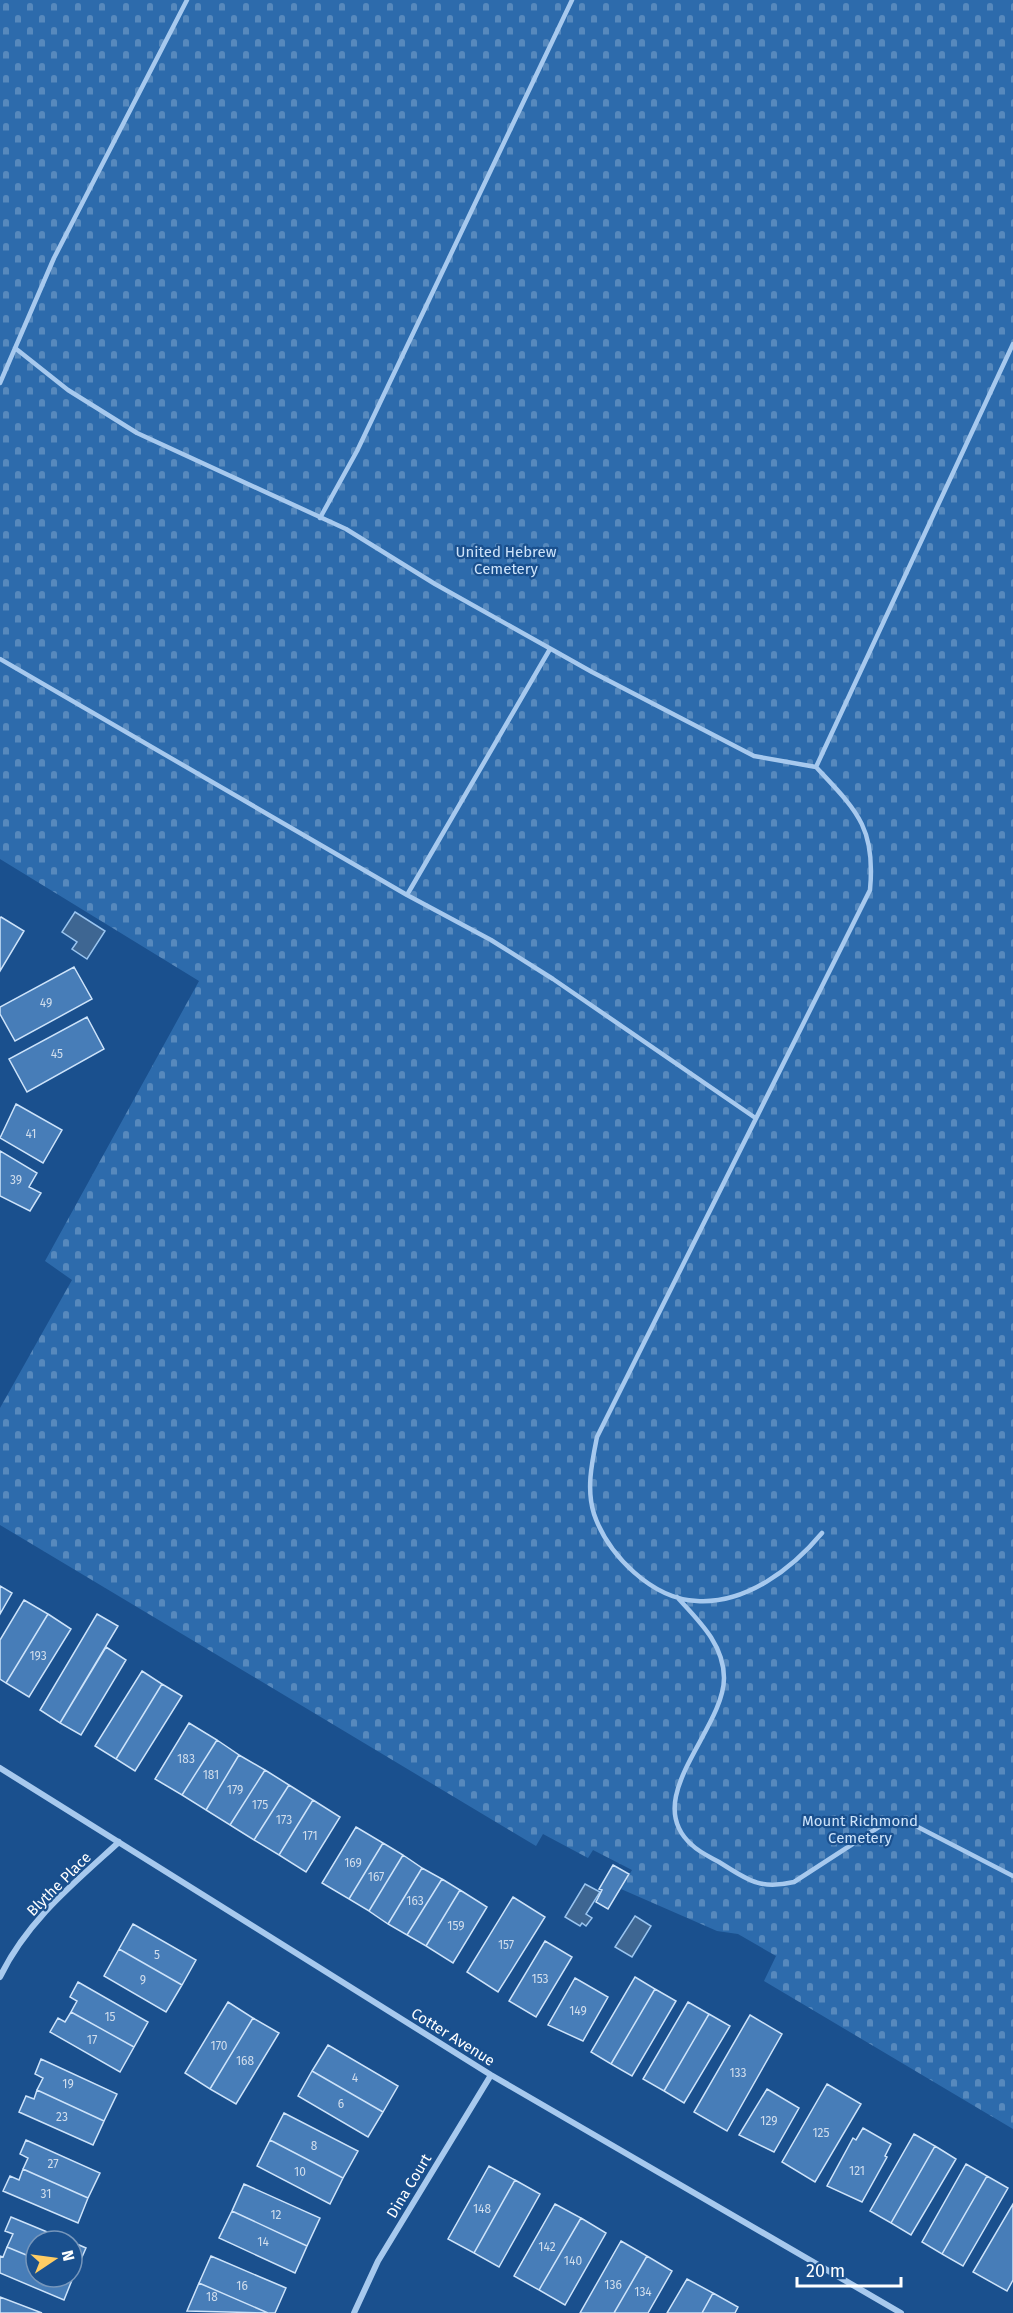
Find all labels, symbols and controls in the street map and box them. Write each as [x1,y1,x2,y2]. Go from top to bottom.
park label: United Hebrew Cemetery [456,543,557,578]
house number: 49 [40,996,52,1010]
house number: 45 [51,1047,63,1061]
house number: 41 [26,1127,36,1141]
house number: 39 [10,1173,22,1187]
house number: 193 [29,1649,47,1663]
house number: 183 [177,1752,195,1766]
house number: 181 [203,1768,219,1782]
house number: 179 [227,1783,243,1797]
house number: 175 [252,1798,268,1812]
park label: Mount Richmond Cemetery [802,1812,918,1847]
house number: 173 [276,1813,292,1827]
house number: 171 [302,1829,318,1843]
street label: Blythe Place [23,1848,95,1920]
house number: 169 [344,1856,362,1870]
house number: 167 [368,1870,384,1884]
house number: 163 [406,1894,424,1908]
house number: 159 [447,1919,465,1933]
house number: 157 [498,1938,514,1952]
house number: 5 [154,1948,160,1962]
house number: 153 [531,1972,549,1986]
house number: 9 [140,1973,146,1987]
street label: Cotter Avenue [408,2004,498,2070]
house number: 149 [569,2004,587,2018]
house number: 15 [104,2010,116,2024]
house number: 17 [87,2033,97,2047]
house number: 170 [210,2039,228,2053]
house number: 168 [236,2054,254,2068]
house number: 133 [729,2066,747,2080]
house number: 4 [352,2071,359,2085]
house number: 19 [62,2077,74,2091]
house number: 6 [338,2097,344,2111]
house number: 23 [56,2110,68,2124]
house number: 129 [760,2114,778,2128]
house number: 125 [812,2126,830,2140]
house number: 8 [311,2139,318,2153]
street label: Dina Court [383,2150,435,2221]
house number: 27 [47,2157,59,2171]
house number: 121 [849,2164,865,2178]
house number: 10 [294,2165,306,2179]
house number: 31 [41,2187,51,2201]
house number: 148 [473,2202,491,2216]
house number: 12 [270,2208,282,2222]
north arrow [24,2229,84,2289]
house number: 14 [257,2235,269,2249]
house number: 142 [538,2240,556,2254]
text: N [58,2248,79,2263]
scale bar [797,2250,900,2288]
house number: 140 [564,2254,582,2268]
text: 20 m [806,2260,845,2282]
house number: 136 [604,2278,622,2292]
house number: 16 [236,2279,248,2293]
house number: 134 [634,2285,652,2299]
house number: 18 [206,2290,218,2304]

